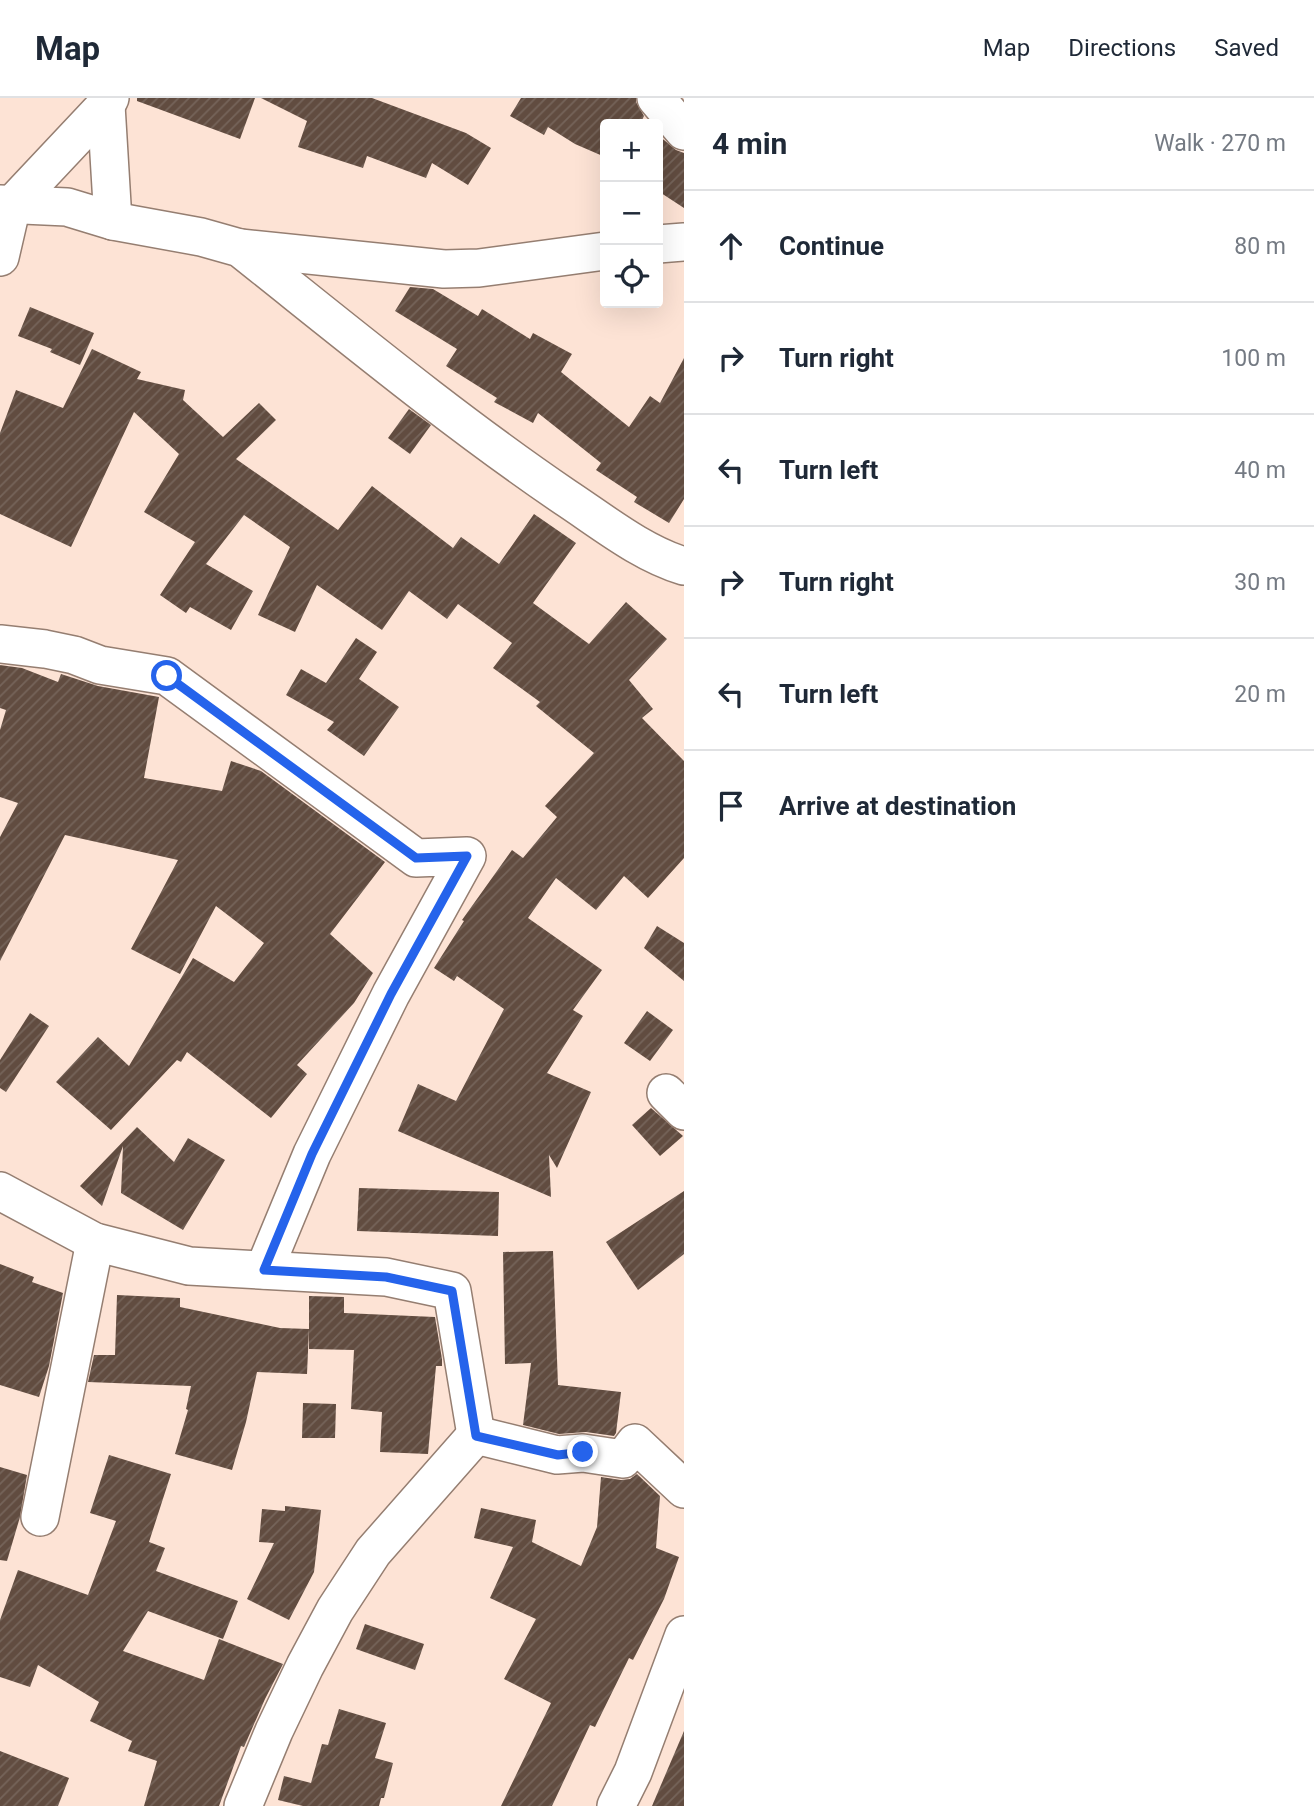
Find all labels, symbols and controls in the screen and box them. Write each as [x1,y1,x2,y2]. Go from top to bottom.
text: Map [35,29,100,68]
text: Map [983,34,1030,62]
text: Directions [1068,34,1176,62]
text: Saved [1214,34,1279,62]
map controls [600,119,663,308]
button: + [600,119,663,182]
text: 4 min [712,126,787,161]
text: Walk · 270 m [1154,130,1286,157]
button: − [600,182,663,245]
icon: ahead [712,227,750,265]
text: Continue [779,231,884,261]
text: 80 m [1234,233,1286,260]
button: locate [600,245,663,308]
icon: right [712,339,750,377]
text: Turn right [779,343,894,373]
text: 100 m [1221,345,1286,372]
icon: left [712,451,750,489]
text: Turn left [779,455,878,485]
text: 40 m [1234,457,1286,484]
icon: right [712,563,750,601]
text: Turn right [779,567,894,597]
text: 30 m [1234,569,1286,596]
route start [151,660,182,691]
icon: left [712,675,750,713]
text: Turn left [779,679,878,709]
text: 20 m [1234,681,1286,708]
icon: arrive [712,787,750,825]
text: Arrive at destination [779,791,1016,821]
route end [567,1436,598,1467]

